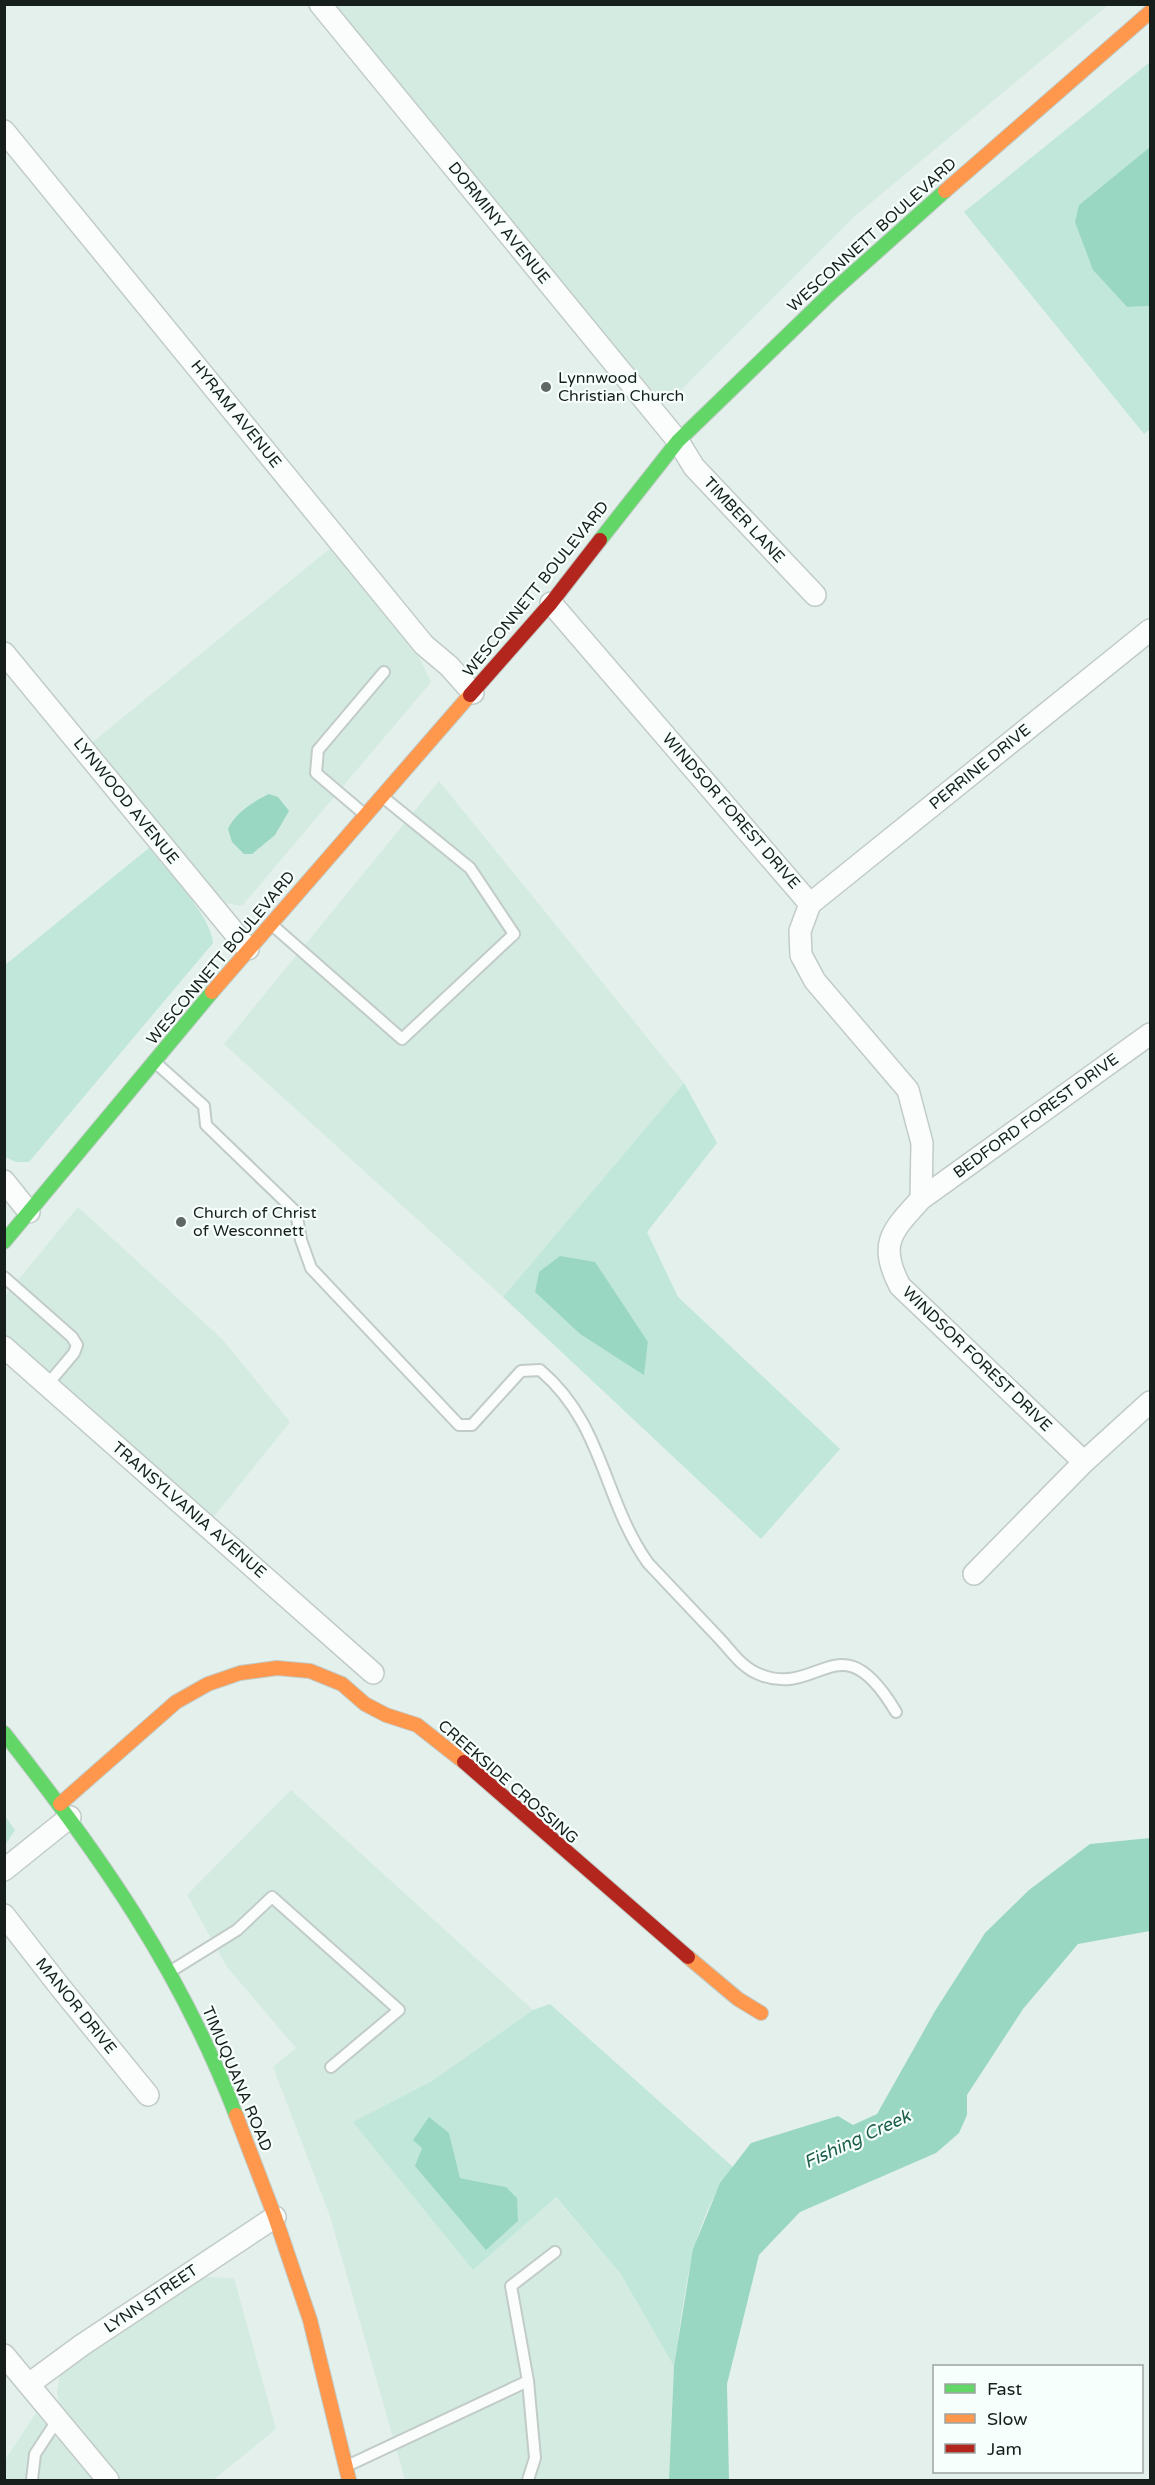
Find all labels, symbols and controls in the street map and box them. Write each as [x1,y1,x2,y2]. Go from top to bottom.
street label: WESCONNETT BOULEVARD [783,154,961,316]
street label: DORMINY AVENUE [444,158,554,288]
street label: HYRAM AVENUE [186,356,286,472]
place label: Lynnwood Christian Church [558,368,684,406]
marker: Lynnwood Christian Church [539,380,553,394]
street label: TIMBER LANE [699,473,789,567]
street label: WESCONNETT BOULEVARD [459,497,613,681]
street label: PERRINE DRIVE [925,720,1035,814]
street label: WINDSOR FOREST DRIVE [658,729,804,893]
street label: LYNWOOD AVENUE [69,734,183,868]
street label: WESCONNETT BOULEVARD [142,867,300,1049]
street label: BEDFORD FOREST DRIVE [949,1049,1123,1183]
place label: Church of Christ of Wesconnett [193,1203,317,1241]
marker: Church of Christ of Wesconnett [174,1215,188,1229]
street label: WINDSOR FOREST DRIVE [898,1282,1056,1436]
street label: TRANSYLVANIA AVENUE [108,1438,270,1582]
street label: CREEKSIDE CROSSING [434,1716,582,1848]
street label: MANOR DRIVE [31,1954,121,2058]
street label: TIMUQUANA ROAD [197,2003,277,2155]
water label: Fishing Creek [800,2104,915,2173]
street label: LYNN STREET [100,2260,202,2338]
legend [933,2365,1143,2473]
text: Fast [987,2378,1022,2400]
text: Slow [987,2408,1028,2430]
text: Jam [987,2438,1022,2460]

